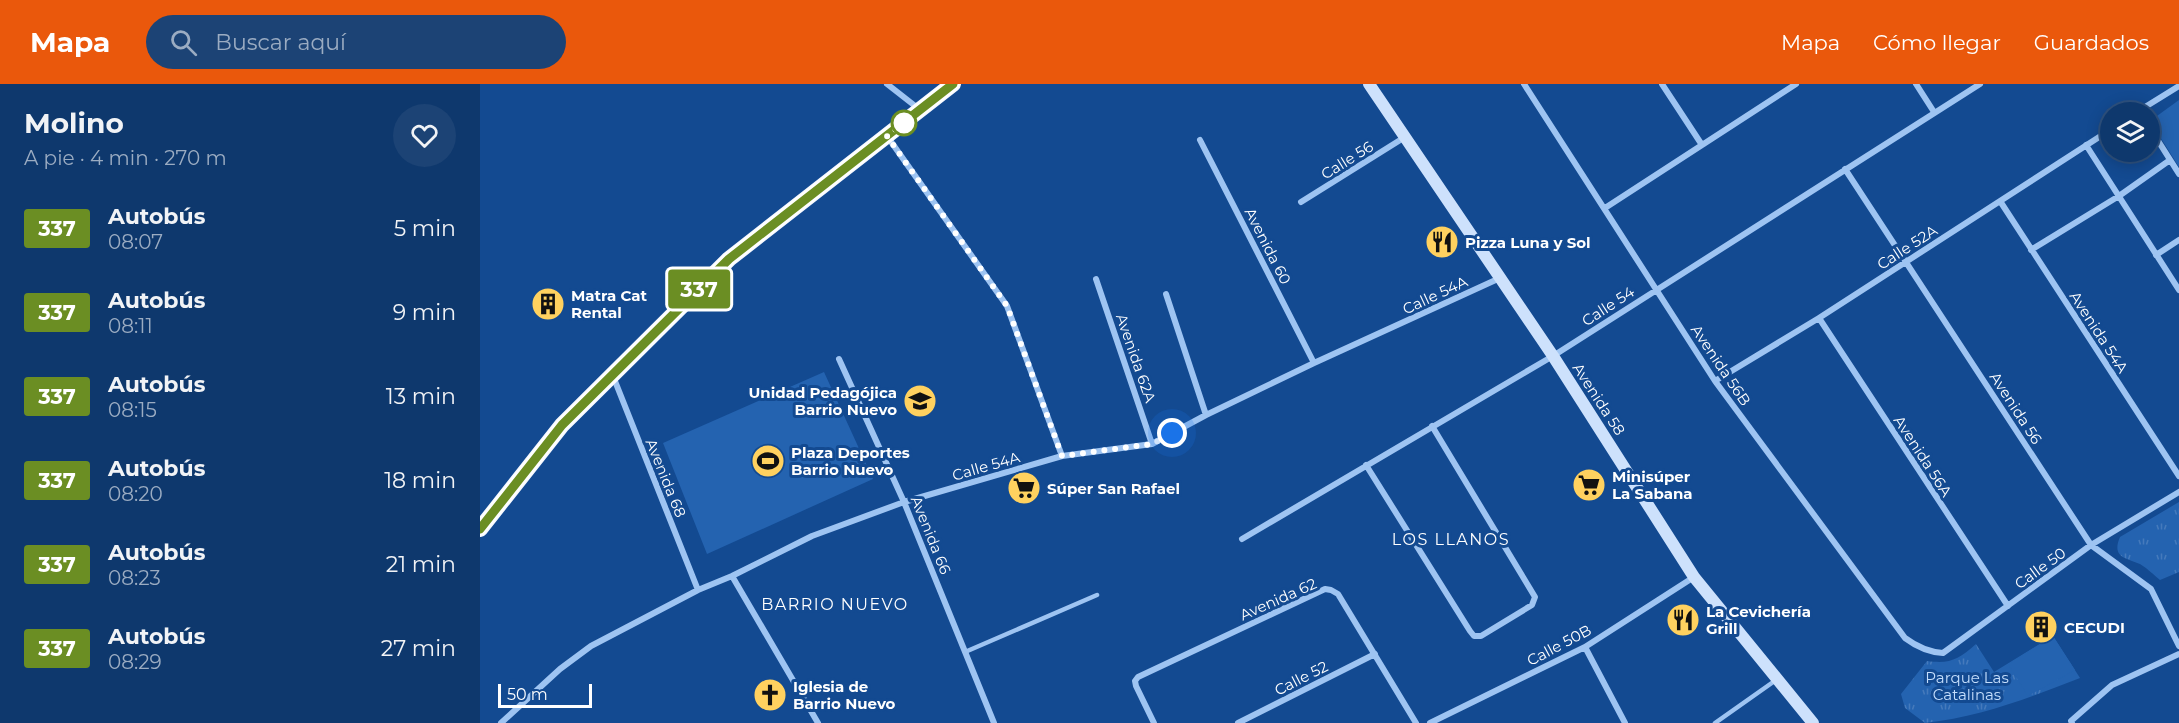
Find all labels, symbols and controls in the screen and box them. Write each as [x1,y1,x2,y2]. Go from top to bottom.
search box [146,15,566,69]
text: Mapa [30,25,110,59]
icon: search [167,26,200,59]
text: Buscar aquí [215,29,346,56]
text: Mapa [1781,30,1840,55]
text: Cómo llegar [1873,30,2001,55]
text: Guardados [2034,30,2149,55]
map controls [2100,102,2160,162]
button: layers [2100,102,2160,162]
button: heart [393,104,456,167]
text: Molino [24,106,124,140]
unlabelled marker [891,110,917,136]
street label: Calle 56 [1317,137,1377,183]
text: A pie · 4 min · 270 m [24,146,227,170]
text: Autobús [108,203,205,230]
street label: Avenida 60 [1241,204,1295,288]
text: 5 min [394,215,456,242]
text: 337 [38,216,76,241]
street label: Calle 52A [1873,220,1941,274]
restaurant icon: Pizza Luna y Sol [1424,224,1460,260]
text: 08:07 [108,230,163,254]
place label: Pizza Luna y Sol [1465,233,1591,252]
line badge: 337 [664,270,734,308]
street label: Calle 54A [1399,272,1471,318]
text: 337 [680,277,718,302]
street label: Calle 54 [1578,282,1638,330]
building icon: Matra Cat Rental [530,286,566,322]
place label: Matra Cat Rental [571,286,648,322]
text: Autobús [108,287,205,314]
street label: Avenida 54A [2066,288,2133,377]
text: 9 min [393,299,456,326]
text: 337 [38,300,76,325]
street label: Avenida 62A [1112,311,1160,405]
text: 08:11 [108,314,153,338]
street label: Avenida 56B [1687,321,1755,409]
street label: Avenida 58 [1569,359,1629,439]
street label: Avenida 56 [1986,368,2046,448]
text: Autobús [108,371,205,398]
text: 13 min [386,383,456,410]
place label: Unidad Pedagójica Barrio Nuevo [749,383,897,419]
school or university icon: Unidad Pedagójica Barrio Nuevo [902,383,938,419]
text: 337 [38,384,76,409]
text: 08:15 [108,398,157,422]
street label: Avenida 56A [1890,412,1956,500]
your location [1157,418,1187,448]
street label: Avenida 68 [642,436,690,520]
sports icon: Plaza Deportes Barrio Nuevo [750,443,786,479]
place label: Plaza Deportes Barrio Nuevo [791,443,910,479]
street label: Calle 54A [950,447,1022,485]
text: Autobús [108,455,205,482]
text: 18 min [384,467,456,494]
supermarket icon: Minisúper La Sabana [1571,467,1607,503]
place label: Minisúper La Sabana [1612,467,1693,503]
text: 337 [38,468,76,493]
supermarket icon: Súper San Rafael [1006,470,1042,506]
place label: Súper San Rafael [1047,479,1180,498]
text: 08:20 [108,482,163,506]
street label: Avenida 66 [907,493,955,577]
district label: LOS LLANOS [1392,530,1510,549]
text: Autobús [108,539,205,566]
street label: Calle 50 [2011,543,2069,593]
text: 21 min [386,551,456,578]
text: 337 [38,552,76,577]
text: 08:23 [108,566,161,590]
street label: Avenida 62 [1237,574,1319,624]
district label: BARRIO NUEVO [761,595,909,614]
restaurant icon: La Cevichería Grill [1665,602,1701,638]
place label: La Cevichería Grill [1706,602,1811,638]
building icon: CECUDI [2023,609,2059,645]
place label: CECUDI [2064,618,2125,637]
street label: Calle 50B [1524,620,1594,670]
text: Autobús [108,623,205,650]
text: 27 min [381,635,456,662]
text: 337 [38,636,76,661]
text: 08:29 [108,650,162,674]
street label: Calle 52 [1271,657,1331,699]
park label: Parque Las Catalinas [1925,668,2009,704]
church icon: Iglesia de Barrio Nuevo [752,677,788,713]
place label: Iglesia de Barrio Nuevo [793,677,896,713]
scale bar [498,681,592,708]
text: 50 m [507,685,548,704]

